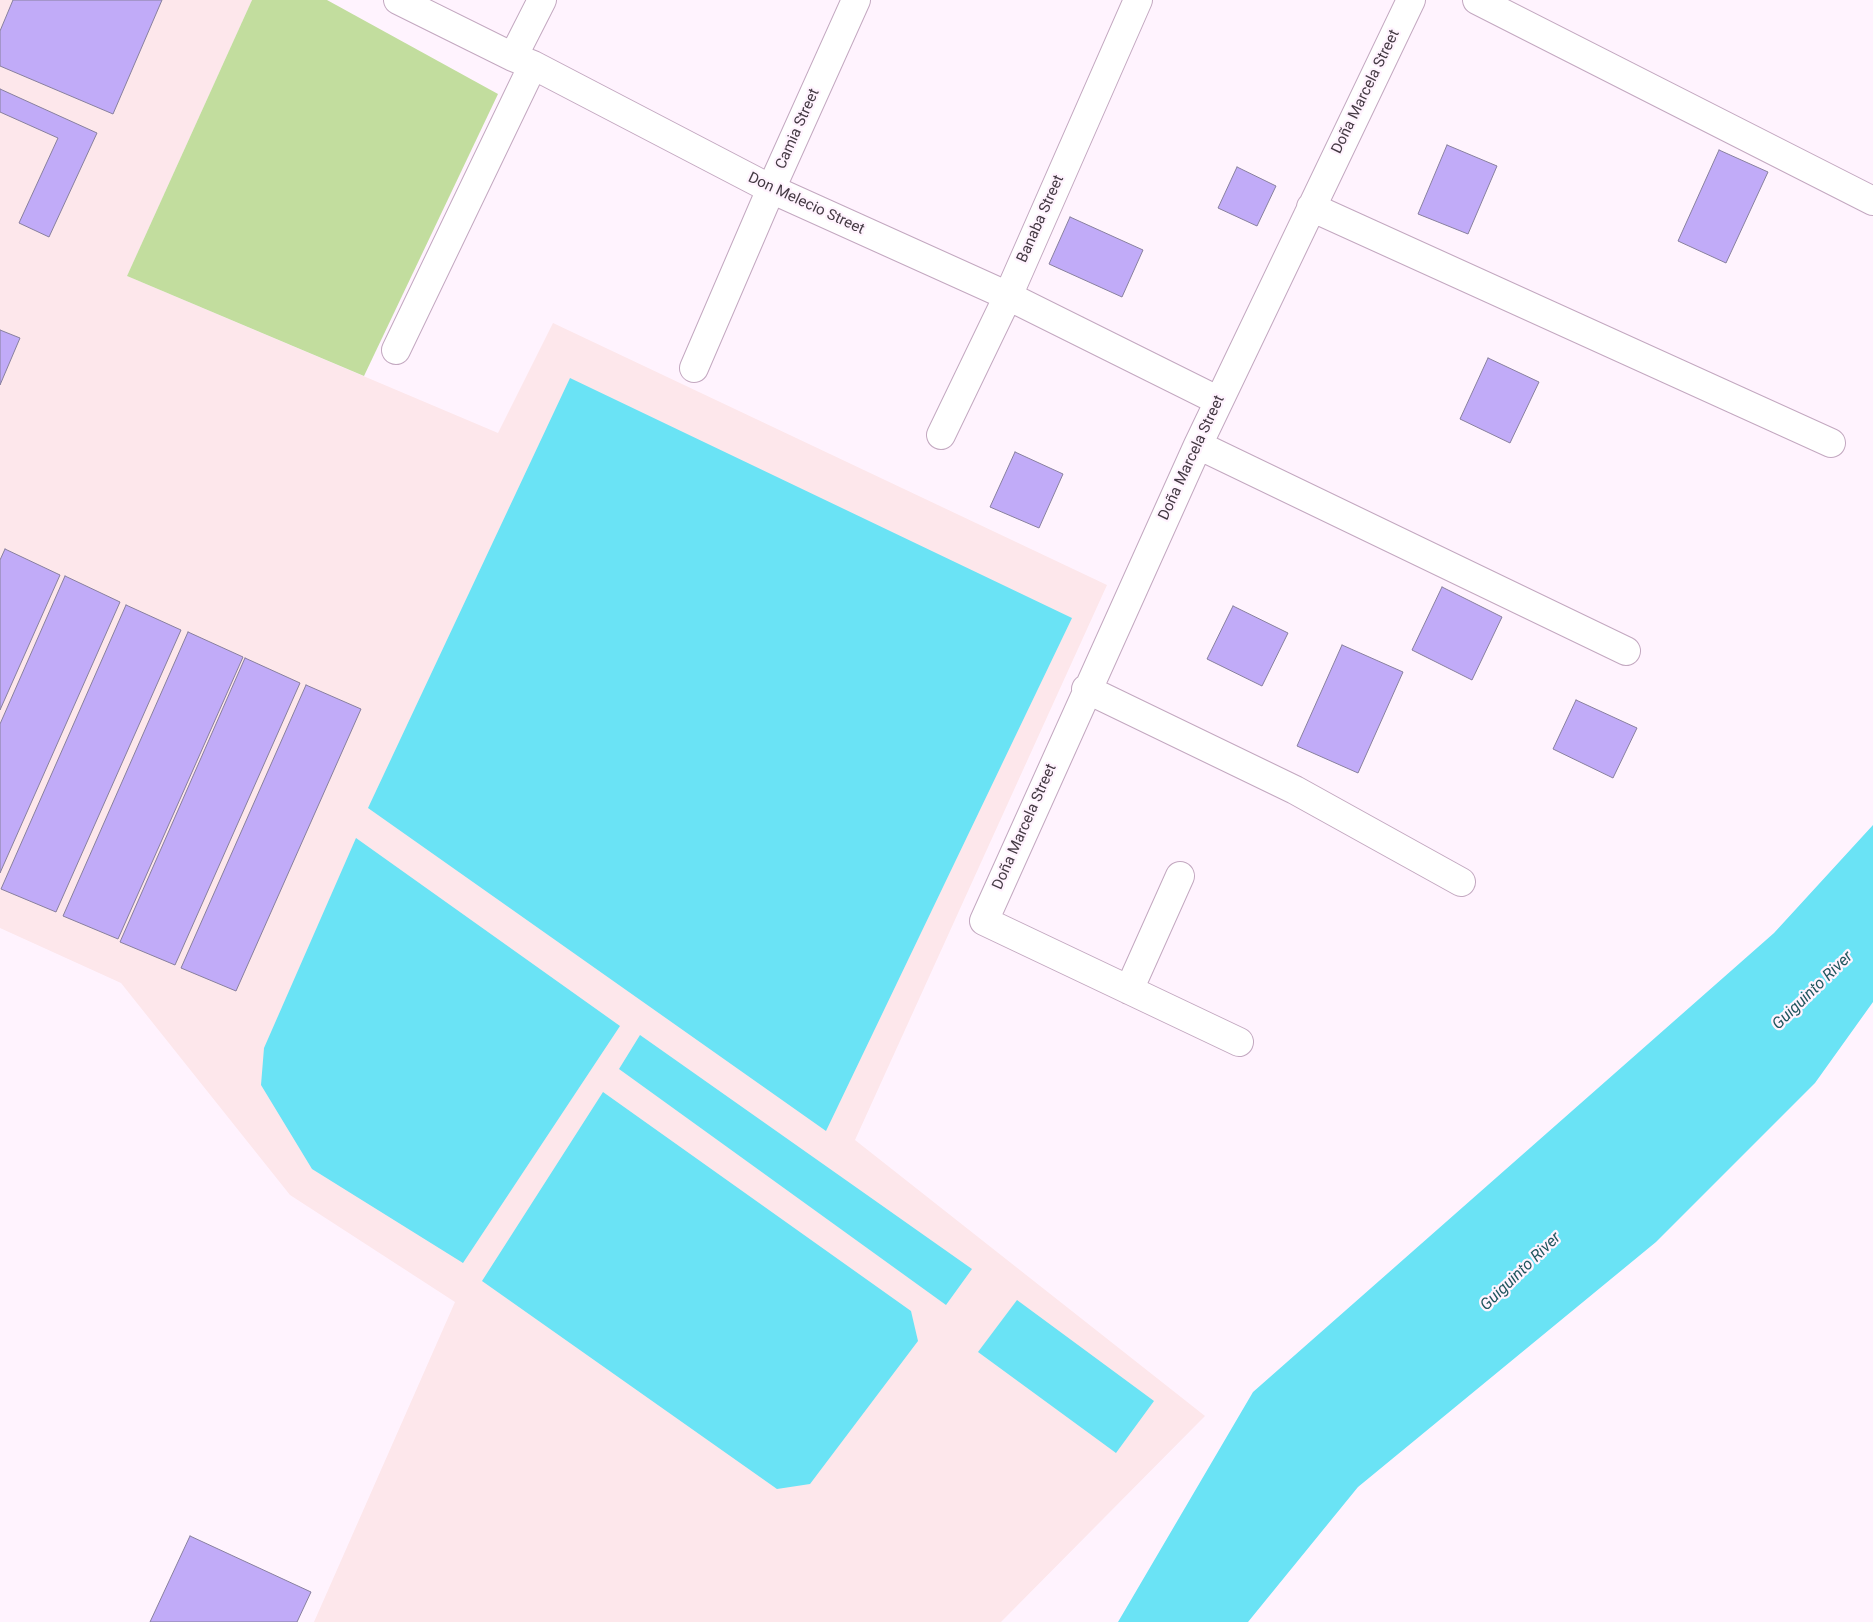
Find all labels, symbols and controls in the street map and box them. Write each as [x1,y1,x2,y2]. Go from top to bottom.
street label: Doña Marcela Street [1328,27,1404,157]
street label: Camia Street [772,86,824,172]
street label: Don Melecio Street [745,169,867,239]
street label: Banaba Street [1014,172,1068,266]
street label: Doña Marcela Street [1155,393,1229,523]
street label: Doña Marcela Street [989,761,1061,893]
water label: Guiguinto River [1769,948,1857,1034]
water label: Guiguinto River [1477,1229,1565,1315]

